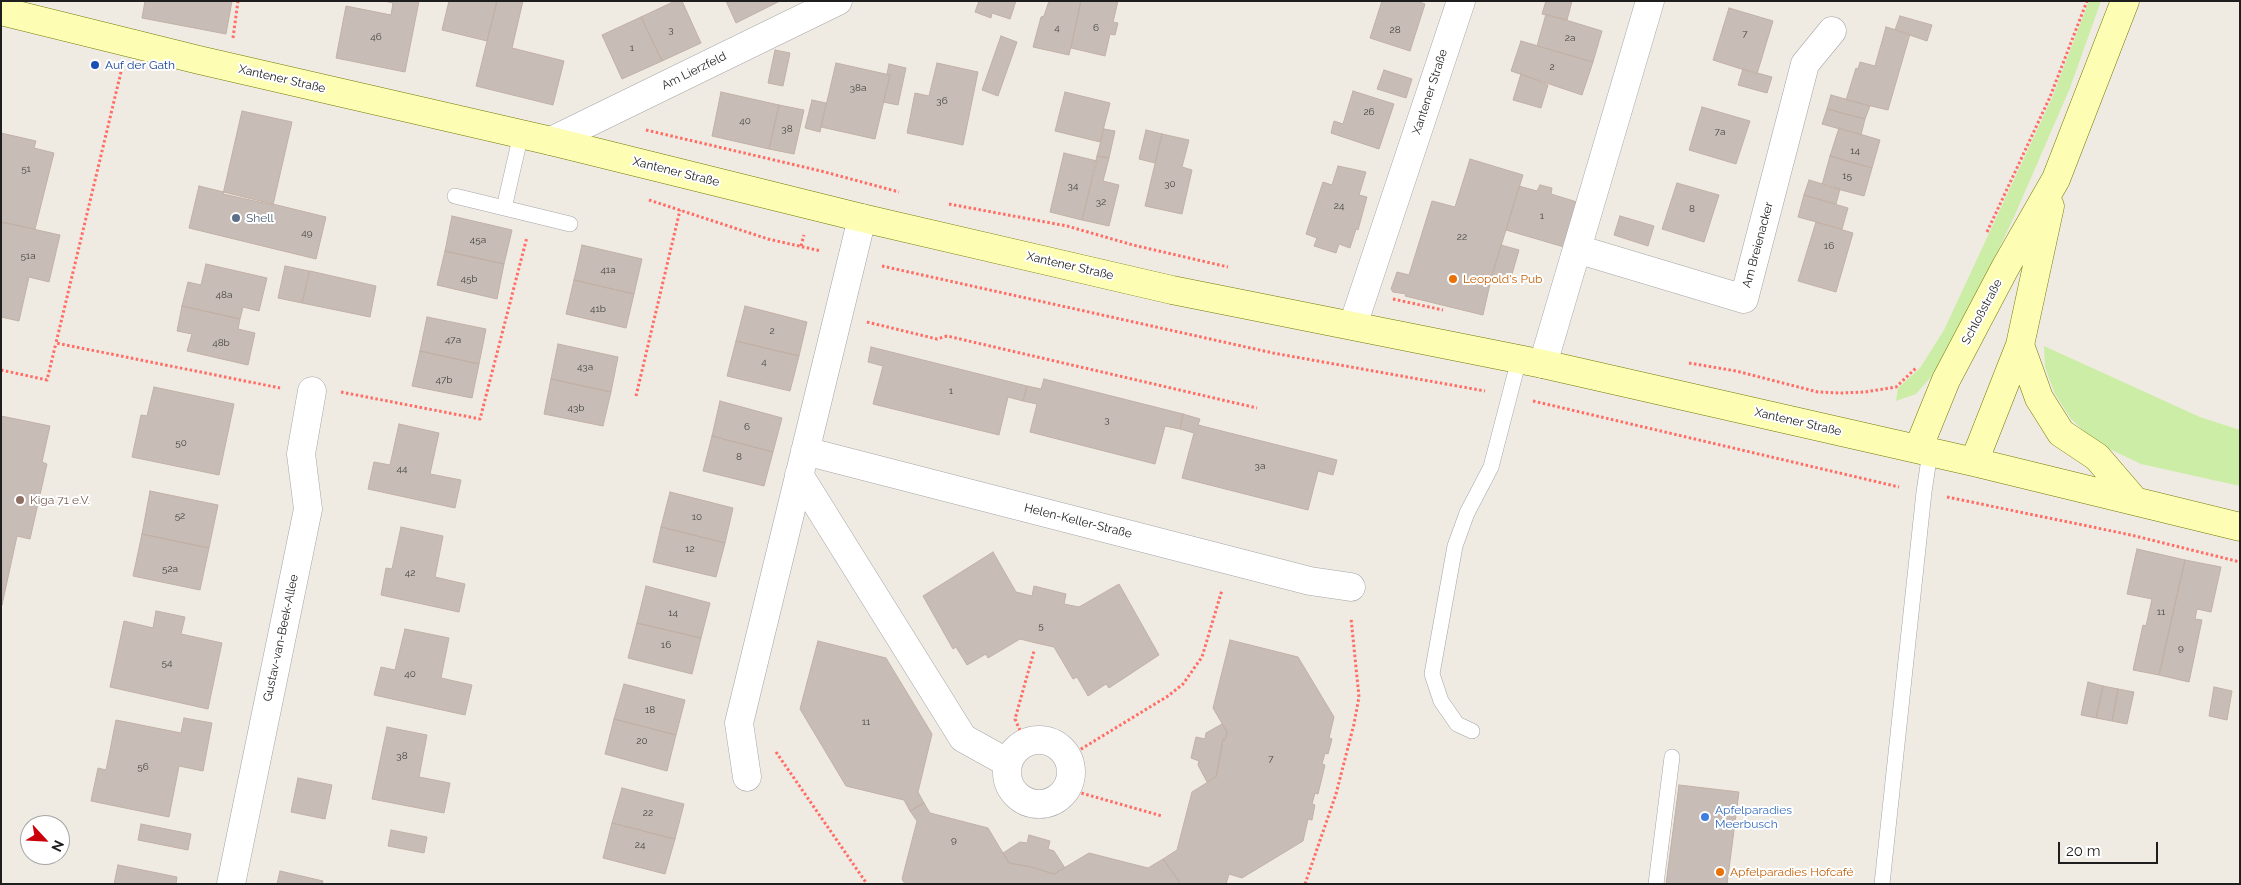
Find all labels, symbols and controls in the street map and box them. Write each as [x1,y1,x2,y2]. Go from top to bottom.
house number: 4 [1054,22,1060,34]
house number: 6 [1093,22,1099,34]
house number: 3 [668,24,674,36]
house number: 28 [1389,24,1401,36]
house number: 7 [1742,28,1748,40]
house number: 46 [370,31,382,43]
house number: 2a [1565,32,1575,44]
house number: 1 [630,42,634,54]
street label: Xantener Straße [1409,48,1451,136]
street label: Am Lierzfeld [659,49,729,93]
place label: Auf der Gath [105,58,175,72]
marker: Auf der Gath [89,59,101,71]
house number: 2 [1549,61,1555,73]
street label: Xantener Straße [237,62,327,96]
house number: 38a [850,82,866,94]
house number: 36 [936,95,948,107]
house number: 26 [1363,106,1375,118]
house number: 40 [739,115,751,127]
house number: 38 [781,123,793,135]
house number: 7a [1715,126,1725,138]
house number: 14 [1850,145,1860,157]
street label: Xantener Straße [631,154,721,190]
house number: 51 [21,163,31,175]
house number: 15 [1842,170,1852,182]
house number: 30 [1164,178,1176,190]
house number: 34 [1068,180,1078,192]
house number: 32 [1096,196,1106,208]
house number: 24 [1334,200,1344,212]
street label: Am Breienacker [1740,200,1776,290]
house number: 8 [1689,203,1695,215]
house number: 1 [1540,210,1544,222]
place label: Shell [246,211,274,225]
marker: Shell [230,212,242,224]
house number: 49 [301,227,313,239]
house number: 22 [1457,231,1467,243]
house number: 45a [470,234,486,246]
house number: 16 [1824,240,1834,252]
street label: Xantener Straße [1025,249,1115,283]
house number: 51a [20,250,36,262]
house number: 41a [600,264,616,276]
place label: Leopold's Pub [1463,272,1542,286]
house number: 45b [460,273,478,285]
marker: Leopold's Pub [1447,273,1459,285]
street label: Schloßstraße [1959,277,2005,347]
house number: 48a [216,289,232,301]
house number: 41b [590,303,606,315]
house number: 2 [769,325,775,337]
house number: 47a [445,334,461,346]
house number: 48b [212,337,230,349]
house number: 4 [761,356,767,368]
house number: 43a [577,361,593,373]
house number: 47b [436,374,452,386]
house number: 1 [949,385,953,397]
house number: 43b [568,402,584,414]
street label: Xantener Straße [1753,405,1843,439]
house number: 3 [1104,414,1110,426]
house number: 6 [744,421,750,433]
house number: 50 [175,437,187,449]
house number: 8 [736,451,742,463]
house number: 3a [1255,460,1265,472]
house number: 44 [397,463,407,475]
place label: Kiga 71 e.V. [30,493,90,507]
marker: Kiga 71 e.V. [14,494,26,506]
street label: Helen-Keller-Straße [1023,501,1133,541]
house number: 52 [175,510,185,522]
house number: 10 [692,511,702,523]
house number: 12 [685,543,695,555]
house number: 52a [162,563,178,575]
house number: 42 [405,567,415,579]
street label: Gustav-van-Beek-Allee [260,573,302,703]
house number: 11 [2157,606,2165,618]
house number: 14 [668,607,678,619]
house number: 5 [1038,620,1044,632]
house number: 16 [661,639,671,651]
house number: 9 [2178,642,2184,654]
house number: 54 [162,657,172,669]
house number: 40 [404,668,416,680]
house number: 18 [645,704,655,716]
house number: 11 [862,716,870,728]
house number: 20 [636,735,648,747]
house number: 38 [396,750,408,762]
house number: 7 [1268,753,1274,765]
house number: 56 [137,761,149,773]
place label: Apfelparadies Meerbusch [1715,803,1792,831]
house number: 22 [643,807,653,819]
marker: Apfelparadies Meerbusch [1699,811,1711,823]
north arrow [20,815,70,865]
scale bar [2061,832,2161,864]
house number: 9 [951,834,957,846]
text: N [48,838,67,854]
house number: 24 [635,839,645,851]
text: 20 m [2066,842,2101,860]
place label: Apfelparadies Hofcafé [1730,865,1854,879]
marker: Apfelparadies Hofcafé [1714,866,1726,878]

